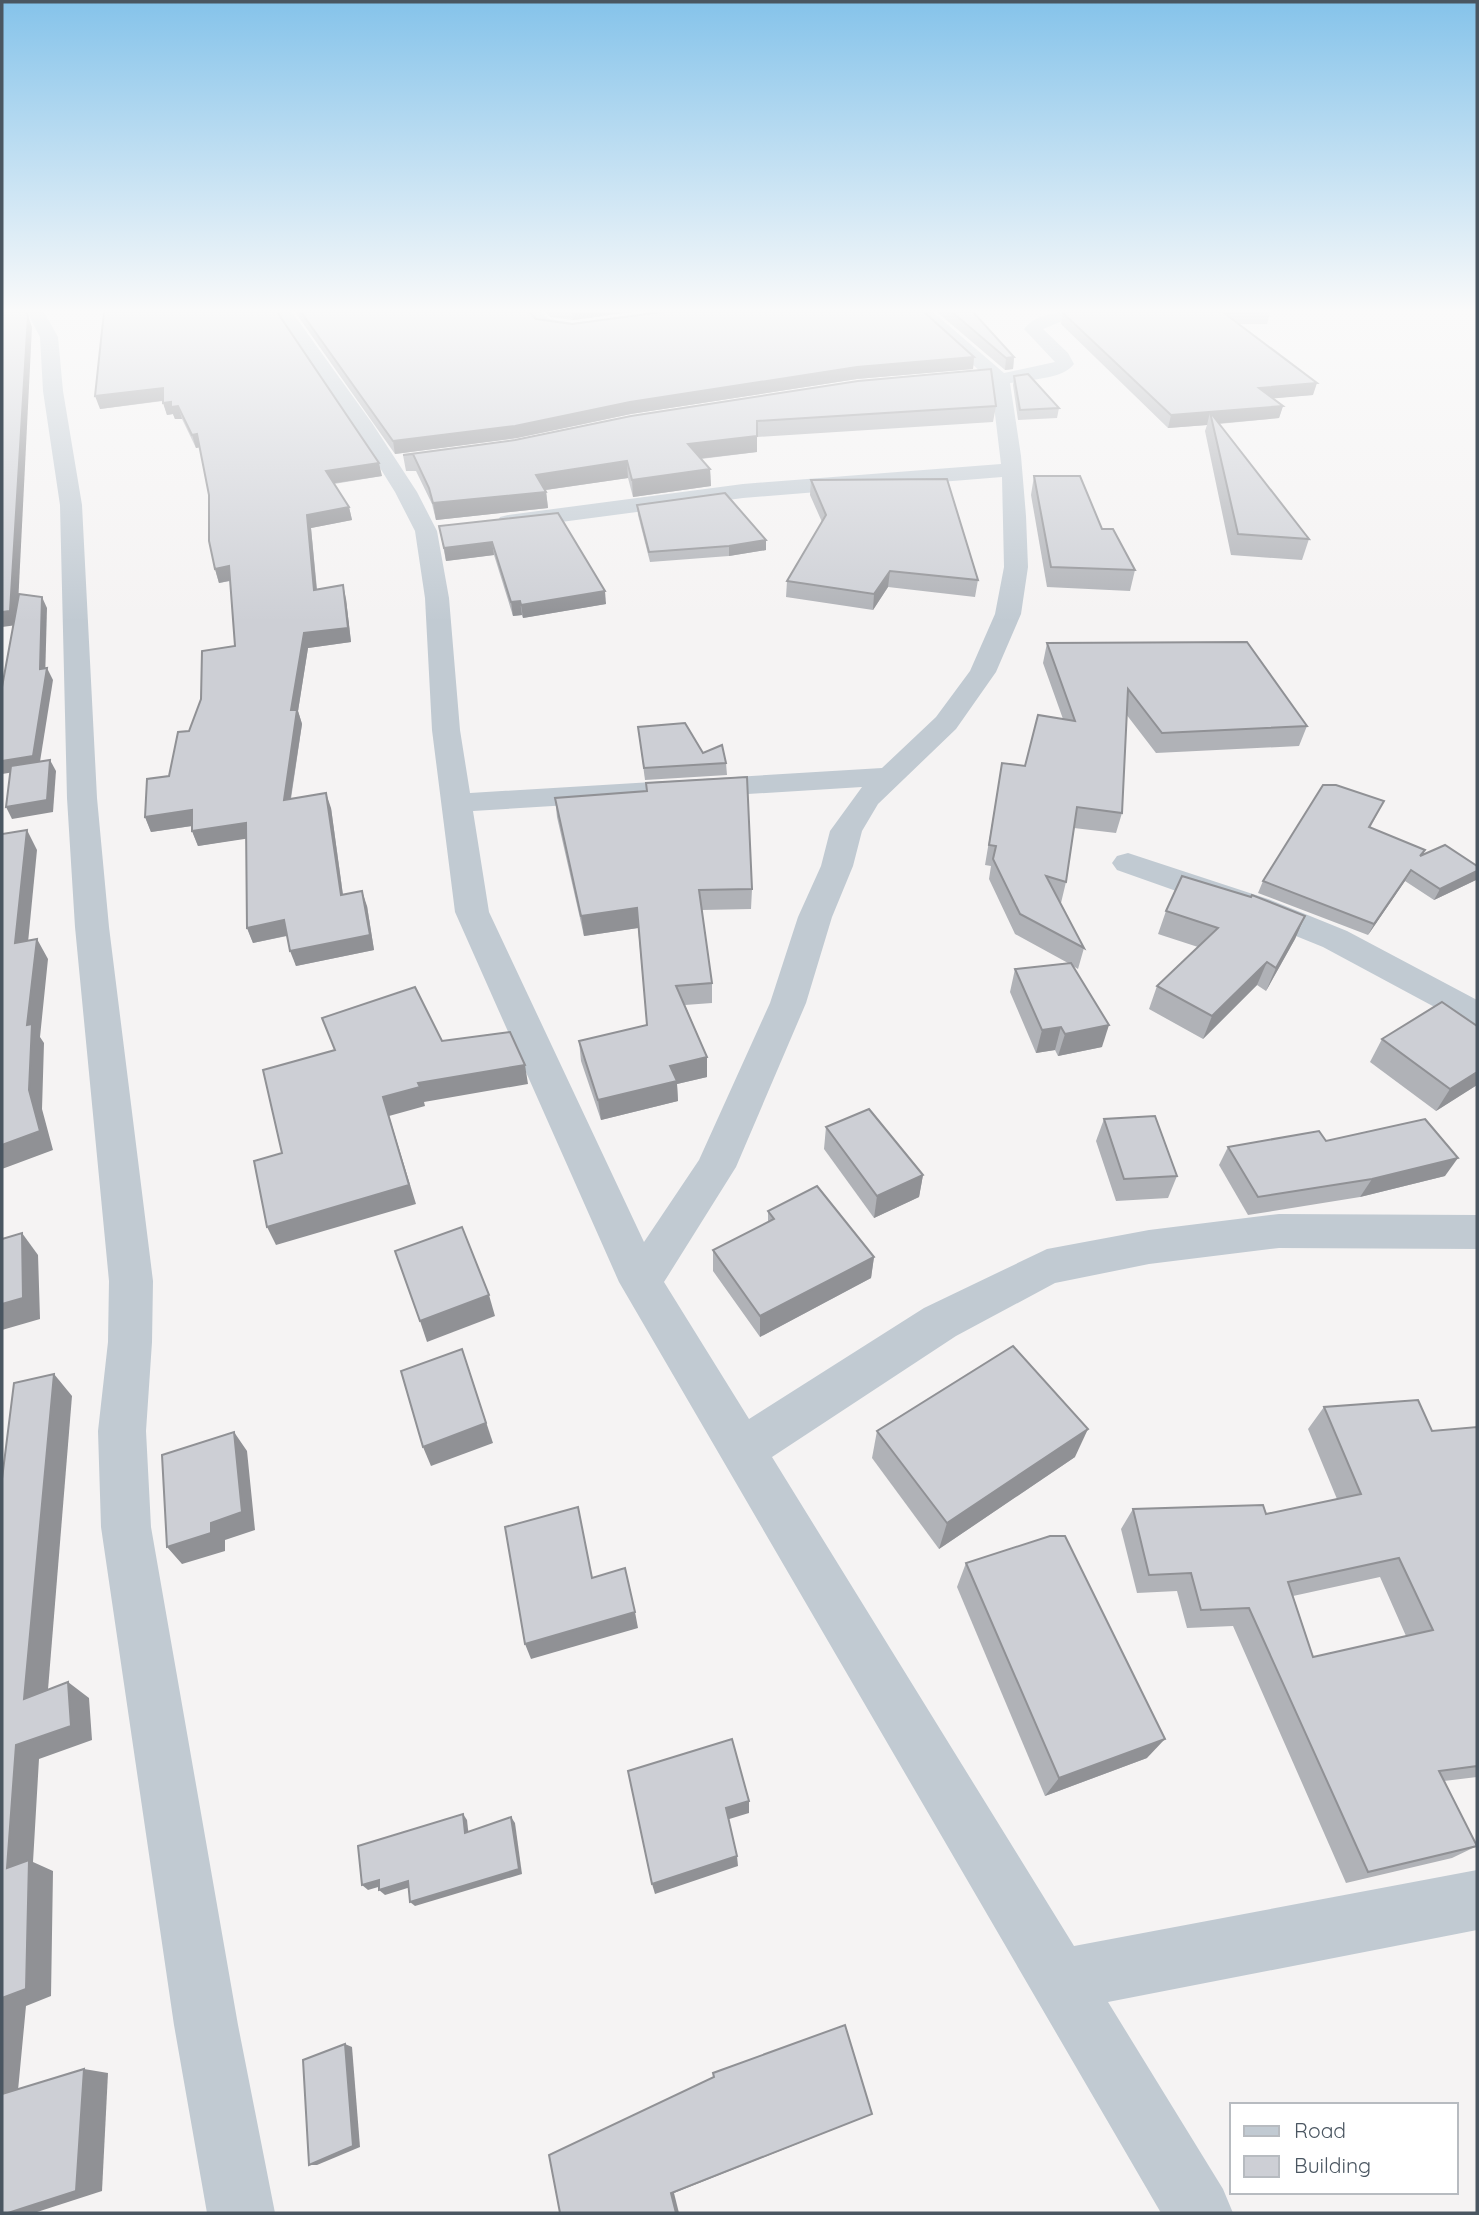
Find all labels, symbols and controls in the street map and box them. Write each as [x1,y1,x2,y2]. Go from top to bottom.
legend [1230,2103,1458,2194]
text: Road [1294,2117,1346,2143]
text: Building [1294,2152,1371,2178]

